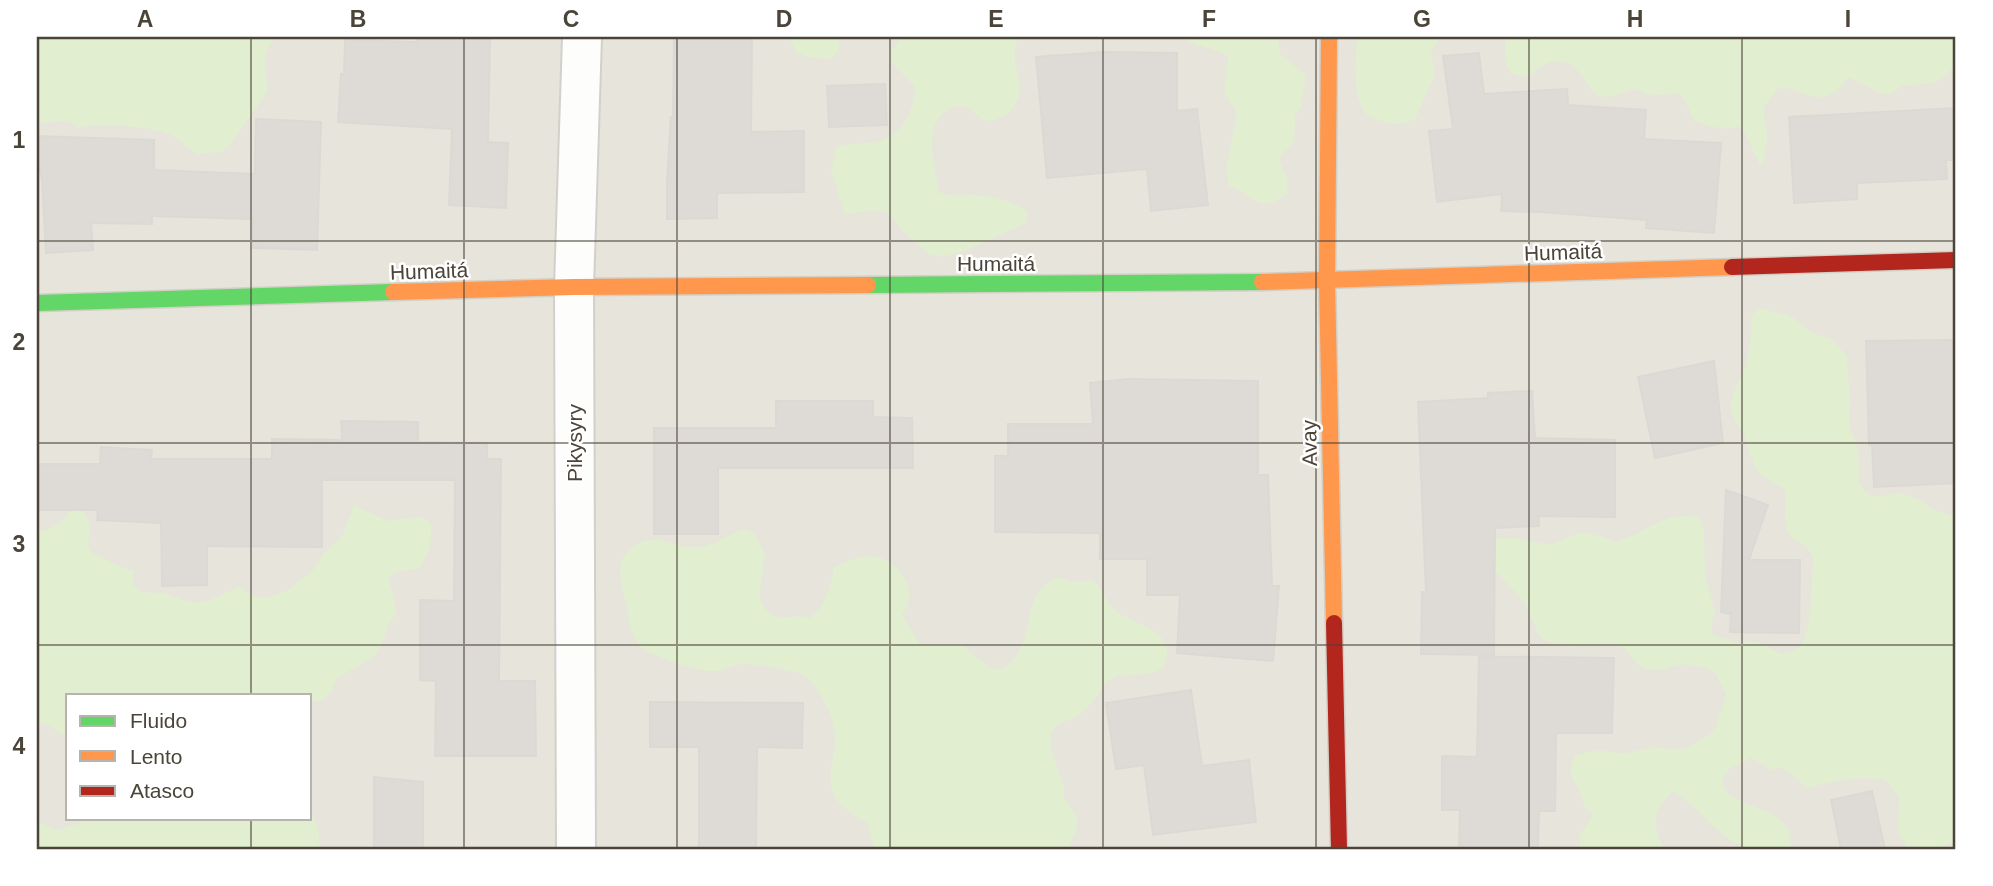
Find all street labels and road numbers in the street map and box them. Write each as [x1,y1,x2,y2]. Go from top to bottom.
street label: Humaitá [1524,239,1603,265]
street label: Humaitá [957,252,1035,275]
street label: Humaitá [390,258,469,284]
street label: Pikysyry [563,403,586,482]
street label: Avay [1297,419,1321,466]

